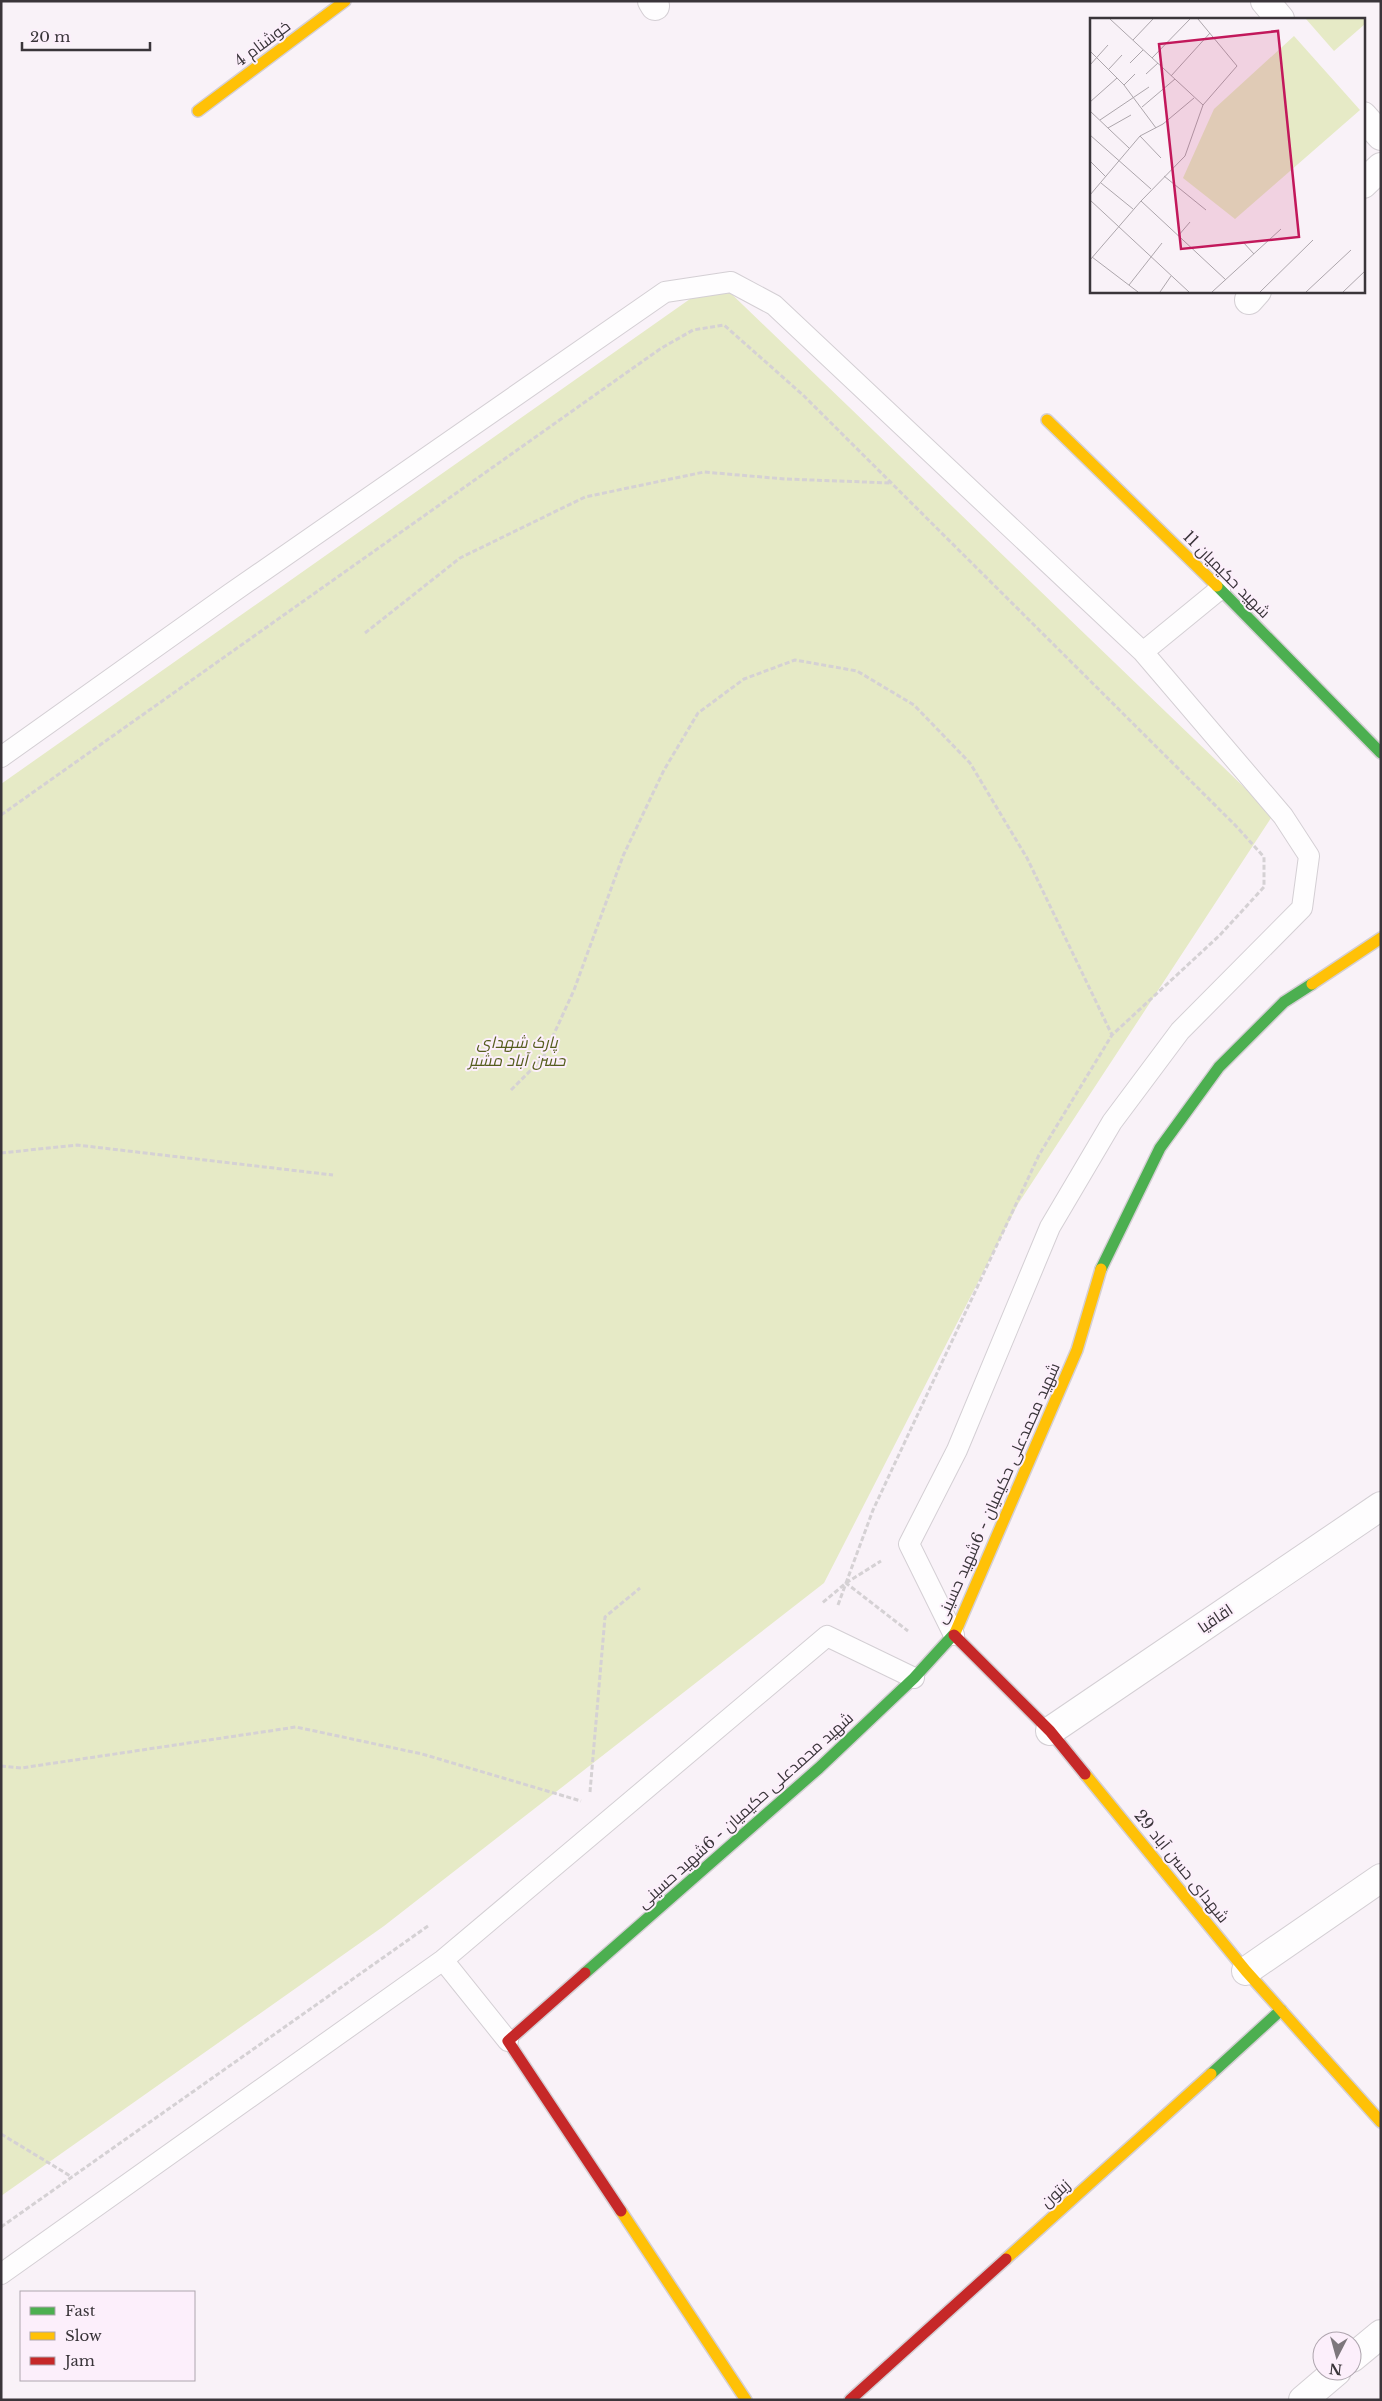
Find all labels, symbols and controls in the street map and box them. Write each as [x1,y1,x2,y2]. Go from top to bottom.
street label: خوشنام 4 [230,16,295,72]
inset map [1090,18,1364,292]
scale bar [22,20,150,52]
text: 20 m [30,27,70,46]
street label: شهید حکیمیان 11 [1178,526,1275,623]
park label: پارک شهدای حسن آباد مشیر [467,1032,567,1070]
street label: شهید محمدعلی حکیمیان - 6شهید حسینی [930,1359,1065,1627]
street label: اقاقیا [1194,1599,1236,1637]
street label: شهید محمدعلی حکیمیان - 6شهید حسینی [633,1708,858,1913]
street label: شهدای حسن آباد 29 [1130,1806,1234,1927]
street label: زیتون [1036,2174,1075,2212]
legend [20,2291,195,2381]
text: Fast [65,2301,96,2320]
text: Slow [65,2326,102,2345]
north arrow [1312,2331,1362,2381]
text: Jam [63,2351,95,2370]
text: N [1328,2359,1343,2379]

